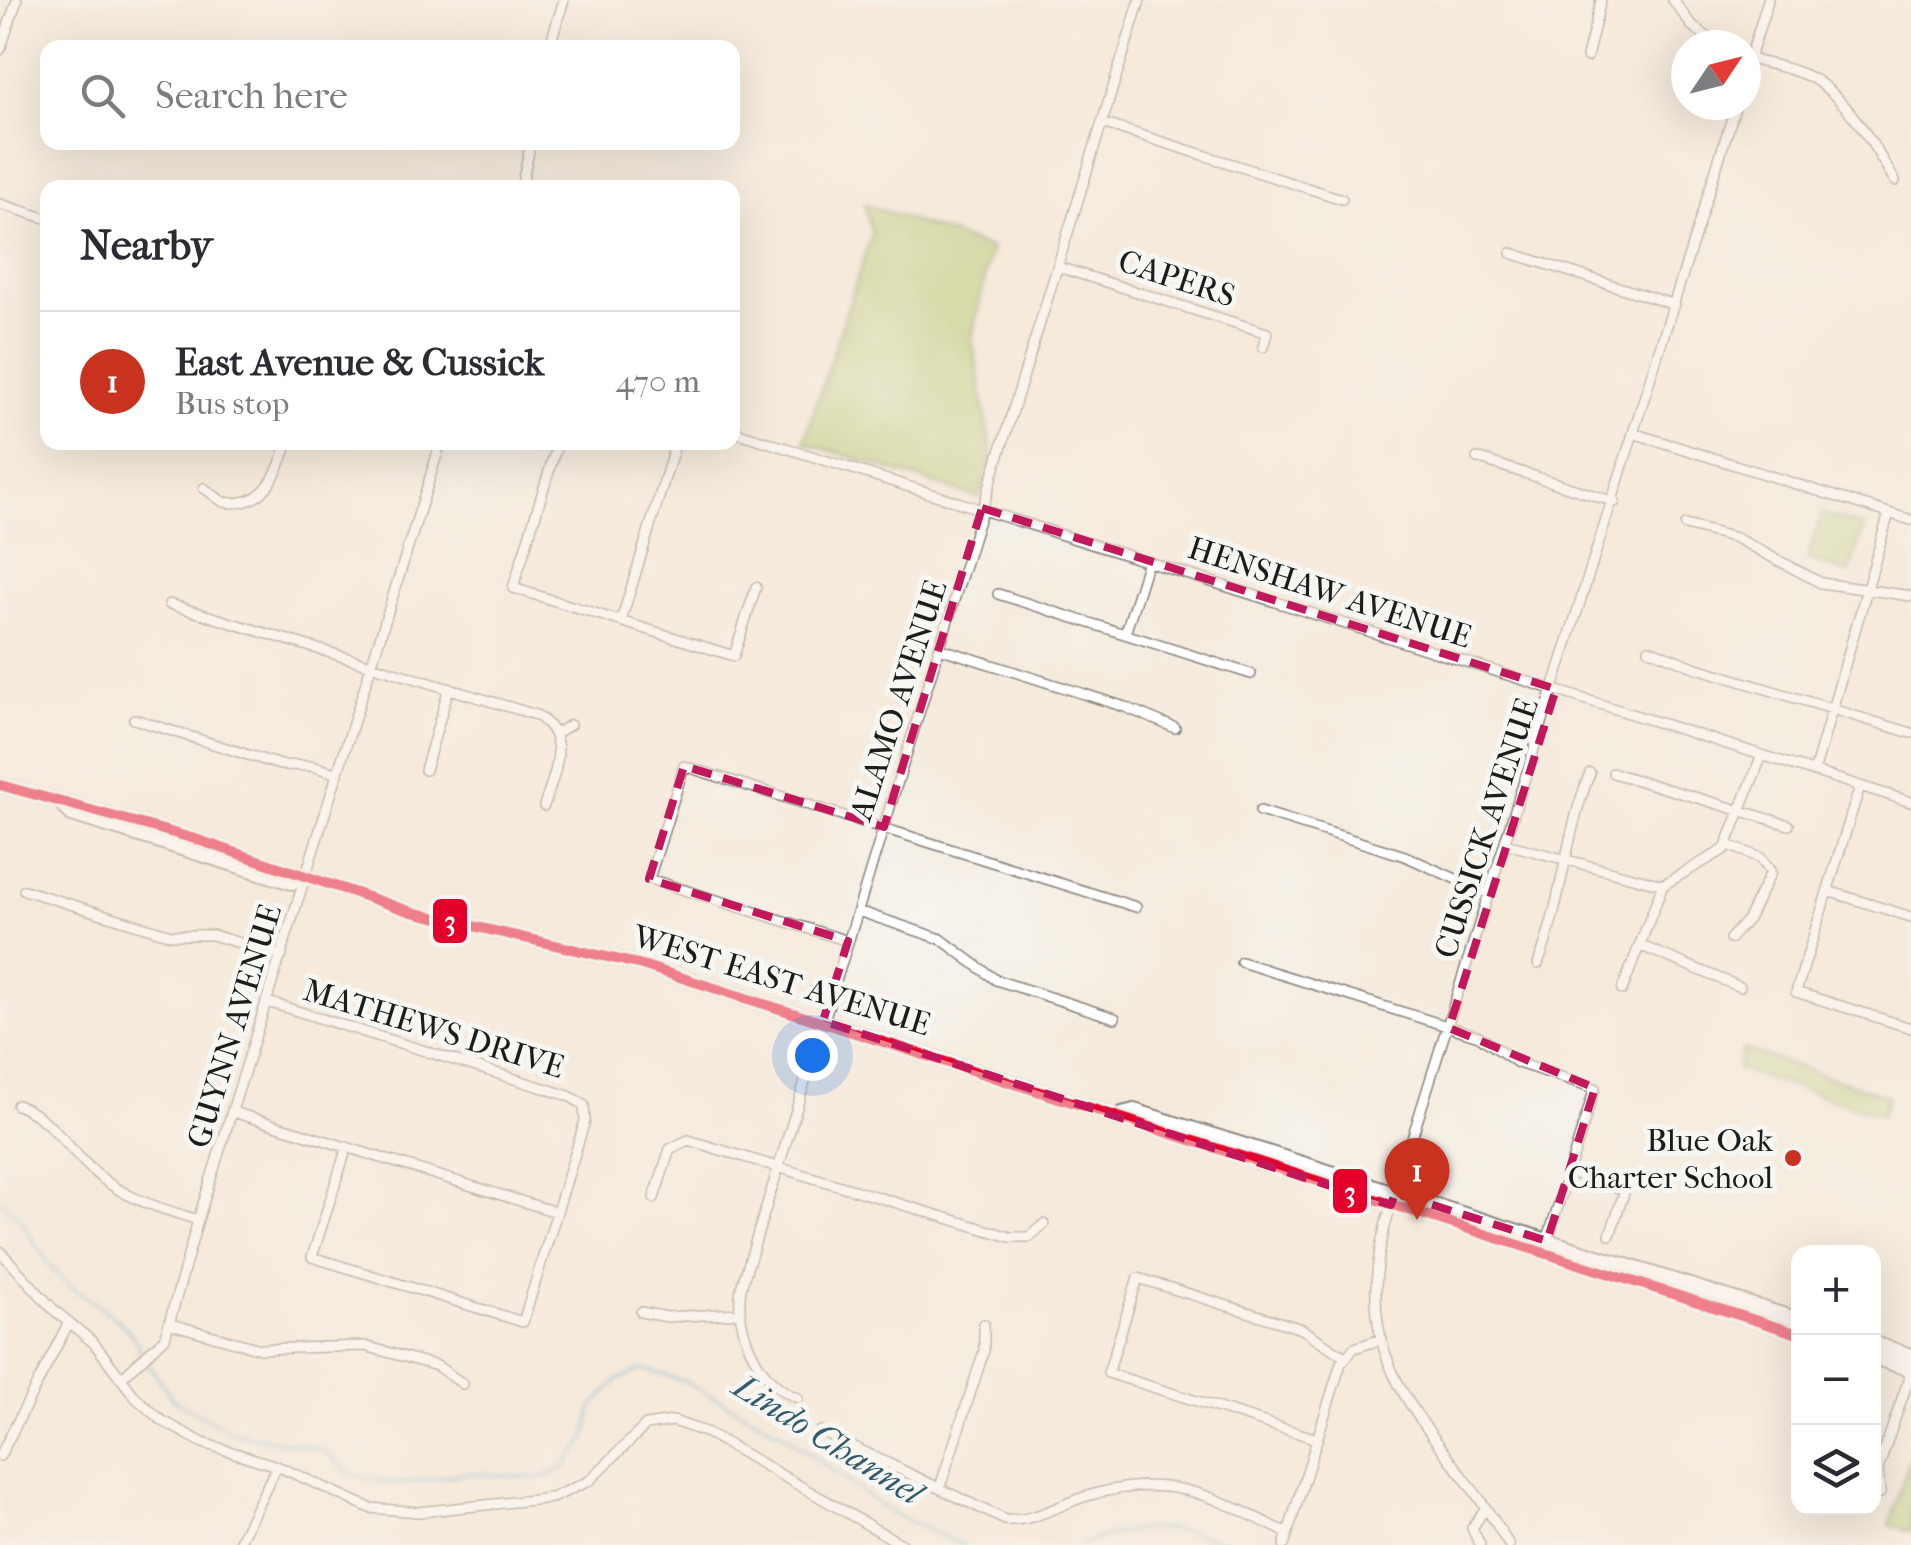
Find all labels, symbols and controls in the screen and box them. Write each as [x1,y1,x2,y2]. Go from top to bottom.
north arrow [1671,30,1761,120]
search box [40,40,740,150]
icon: search [75,68,130,123]
text: Search here [155,73,348,118]
text: Nearby [80,221,212,270]
street label: CAPERS [1114,242,1240,315]
text: East Avenue & Cussick [175,340,544,385]
text: 1 [107,363,118,400]
text: 470 m [616,363,700,400]
text: Bus stop [175,385,289,422]
street label: HENSHAW AVENUE [1184,529,1476,656]
street label: ALAMO AVENUE [842,575,955,827]
street label: CUSSICK AVENUE [1427,693,1546,963]
line badge: 3 [431,897,469,945]
street label: GUYNN AVENUE [180,900,289,1152]
text: 3 [444,904,456,937]
street label: WEST EAST AVENUE [628,917,935,1043]
street label: MATHEWS DRIVE [299,971,569,1086]
your location [787,1030,838,1081]
place label: Blue Oak Charter School [1568,1122,1774,1196]
pin: 1 [1384,1138,1450,1220]
marker: Blue Oak Charter School [1782,1147,1804,1169]
line badge: 3 [1331,1167,1369,1215]
text: 3 [1344,1175,1356,1208]
map controls [1791,1245,1881,1515]
button: + [1791,1245,1881,1335]
button: − [1791,1335,1881,1425]
water label: Lindo Channel [724,1364,932,1515]
button: layers [1791,1425,1881,1515]

